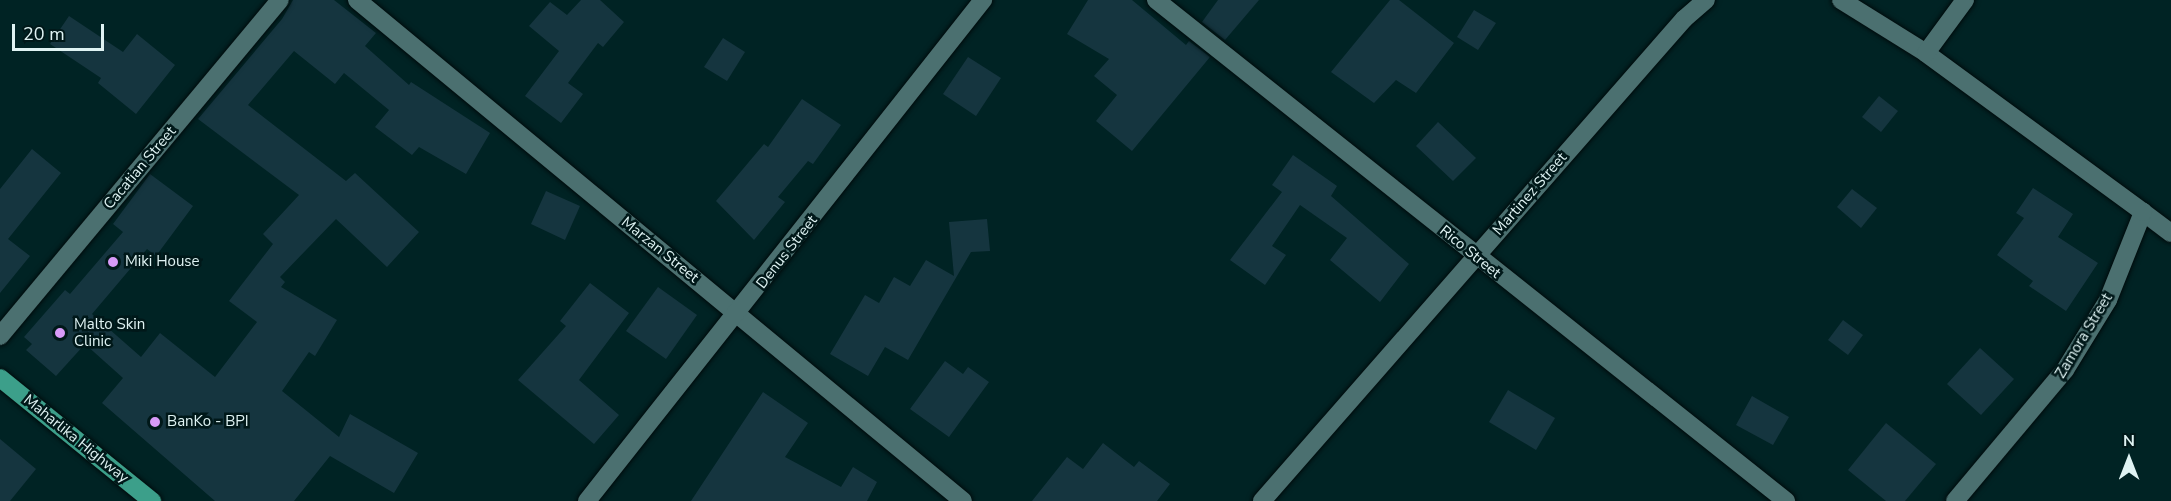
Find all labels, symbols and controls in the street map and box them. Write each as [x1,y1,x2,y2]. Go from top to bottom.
scale bar [15,12,106,50]
text: 20 m [23,22,65,46]
street label: Cacatian Street [100,123,180,213]
street label: Martinez Street [1489,149,1571,239]
street label: Denus Street [753,212,821,292]
street label: Marzan Street [618,213,702,287]
street label: Rico Street [1436,222,1504,282]
place label: Miki House [125,253,200,271]
marker: Miki House [106,255,120,269]
street label: Zamora Street [2052,290,2116,382]
place label: Malto Skin Clinic [74,315,145,350]
marker: Malto Skin Clinic [51,324,69,342]
street label: Maharlika Highway [20,391,132,487]
place label: BanKo - BPI [167,413,249,431]
marker: BanKo - BPI [148,415,162,429]
north arrow [2099,429,2159,489]
text: N [2123,430,2135,452]

